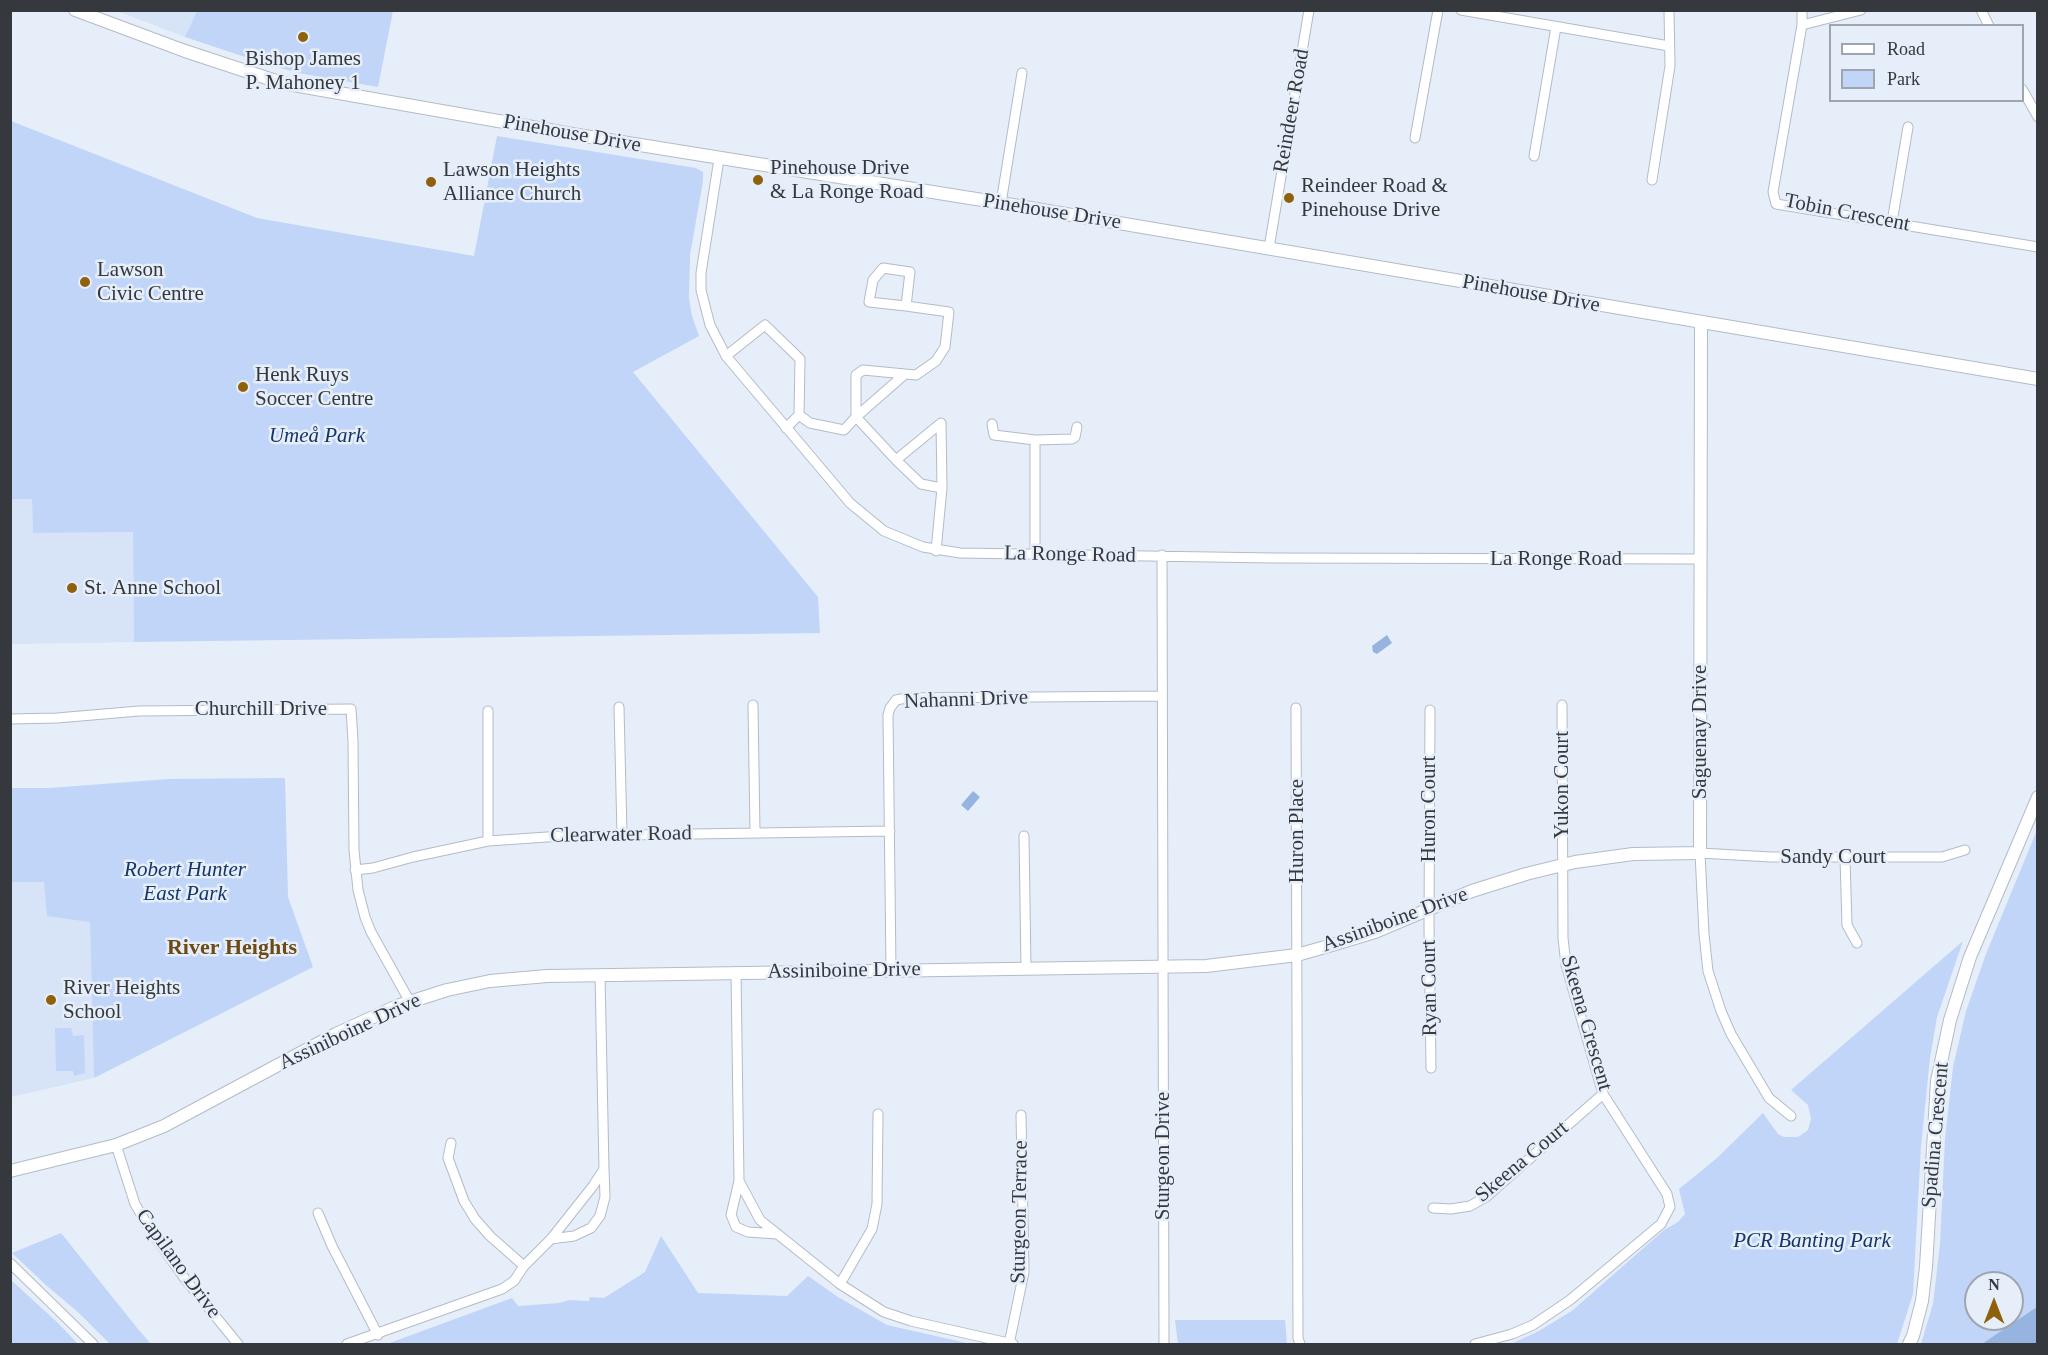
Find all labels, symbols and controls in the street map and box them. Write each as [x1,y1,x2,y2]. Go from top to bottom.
legend [1829,24,2024,102]
marker: Bishop James P. Mahoney 1 [296,30,310,44]
text: Road [1887,39,1925,59]
place label: Bishop James P. Mahoney 1 [245,46,361,96]
street label: Reindeer Road [1269,47,1315,175]
text: Park [1887,69,1920,89]
street label: Pinehouse Drive [501,109,643,159]
place label: Pinehouse Drive & La Ronge Road [770,155,923,205]
place label: Lawson Heights Alliance Church [443,157,581,207]
marker: Pinehouse Drive & La Ronge Road [751,173,765,187]
place label: Reindeer Road & Pinehouse Drive [1301,173,1448,223]
marker: Lawson Heights Alliance Church [424,175,438,189]
street label: Tobin Crescent [1782,188,1912,238]
street label: Pinehouse Drive [981,189,1123,235]
marker: Reindeer Road & Pinehouse Drive [1282,191,1296,205]
place label: Lawson Civic Centre [97,257,204,307]
street label: Pinehouse Drive [1460,269,1602,319]
marker: Lawson Civic Centre [78,275,92,289]
place label: Henk Ruys Soccer Centre [255,362,373,412]
marker: Henk Ruys Soccer Centre [236,380,250,394]
park label: Umeå Park [269,423,365,449]
street label: La Ronge Road [1004,541,1136,569]
street label: La Ronge Road [1490,546,1622,572]
place label: St. Anne School [84,575,221,601]
marker: St. Anne School [65,581,79,595]
street label: Saguenay Drive [1687,665,1713,799]
street label: Nahanni Drive [903,685,1029,715]
street label: Churchill Drive [195,696,327,722]
street label: Yukon Court [1549,731,1575,839]
street label: Huron Court [1416,756,1442,862]
street label: Huron Place [1284,779,1310,883]
street label: Clearwater Road [550,821,692,849]
street label: Sandy Court [1780,844,1886,870]
park label: Robert Hunter East Park [124,857,246,907]
street label: Assiniboine Drive [1319,882,1471,958]
district label: River Heights [167,935,297,961]
street label: Ryan Court [1417,940,1443,1036]
street label: Skeena Crescent [1555,953,1617,1093]
street label: Assiniboine Drive [767,957,921,985]
place label: River Heights School [63,975,180,1025]
street label: Assiniboine Drive [275,988,425,1076]
marker: River Heights School [44,993,58,1007]
street label: Spadina Crescent [1917,1061,1955,1209]
street label: Sturgeon Drive [1150,1092,1176,1220]
street label: Skeena Court [1470,1116,1574,1208]
street label: Sturgeon Terrace [1006,1140,1034,1284]
street label: Capilano Drive [130,1204,226,1324]
park label: PCR Banting Park [1733,1228,1891,1254]
north arrow [1964,1271,2024,1331]
text: N [1988,1276,2000,1293]

